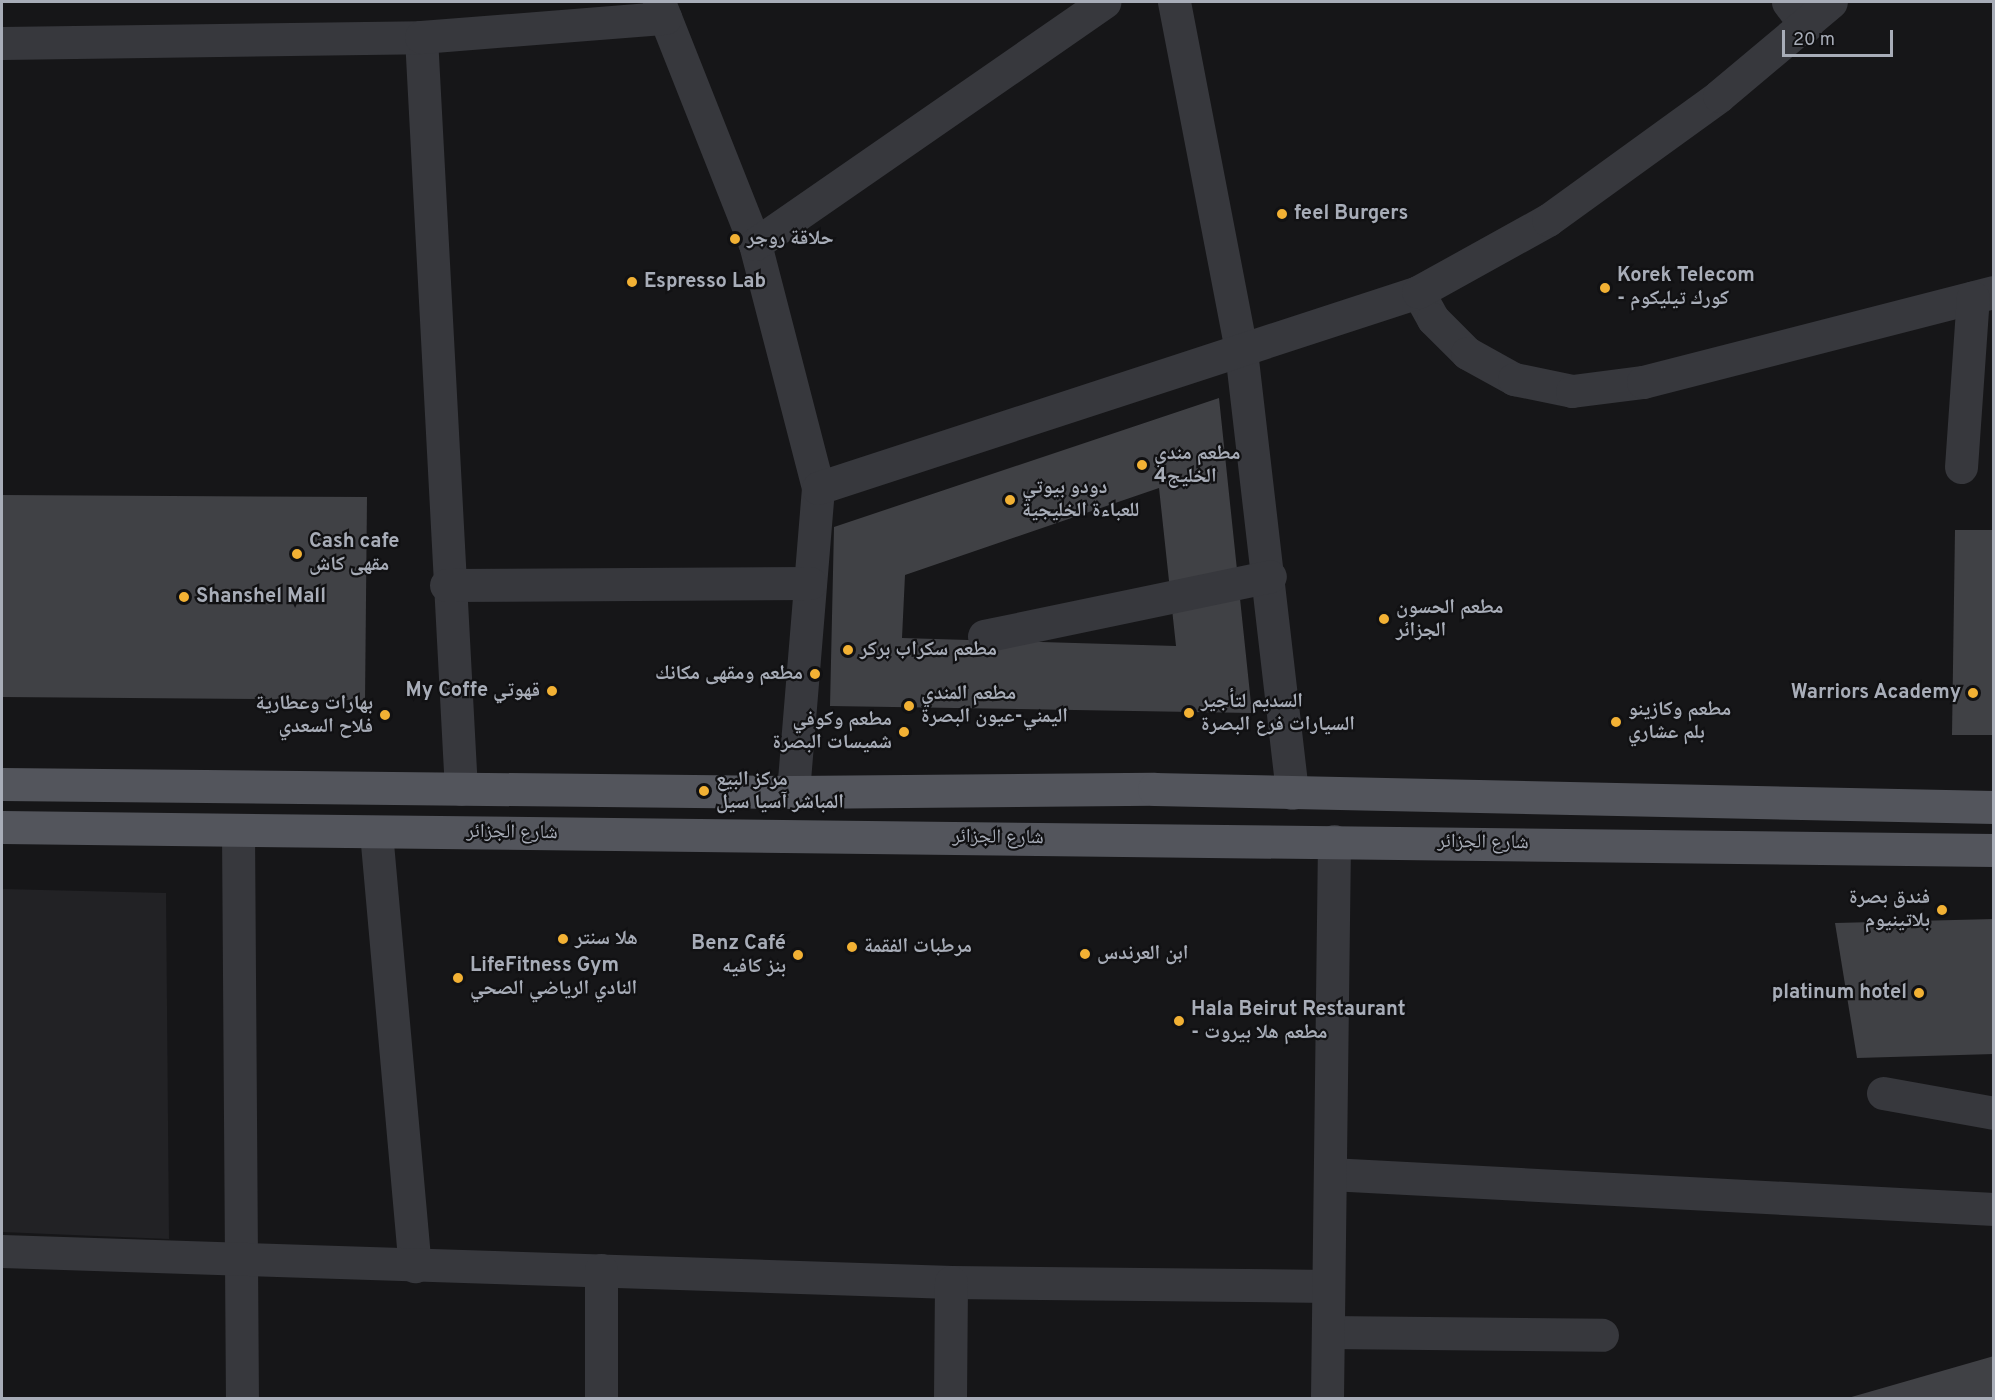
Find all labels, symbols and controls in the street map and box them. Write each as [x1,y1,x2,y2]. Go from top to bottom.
scale bar [1785,18,1896,56]
text: 20 m [1793,29,1835,52]
place label: feel Burgers [1294,202,1408,226]
marker: feel Burgers [1275,207,1289,221]
place label: حلاقة روجر [747,227,834,251]
marker: حلاقة روجر [728,232,742,246]
place label: Korek Telecom - كورك تيليكوم [1617,264,1755,311]
place label: Espresso Lab [644,270,766,294]
marker: Espresso Lab [625,275,639,289]
marker: Korek Telecom - كورك تيليكوم [1598,281,1612,295]
place label: مطعم مندي الخليج4 [1154,442,1240,489]
marker: مطعم مندي الخليج4 [1135,458,1149,472]
place label: دودو بيوتي للعباءة الخليجية [1022,476,1139,523]
marker: دودو بيوتي للعباءة الخليجية [1003,493,1017,507]
place label: Cash cafe مقهى كاش [309,530,399,577]
marker: Cash cafe مقهى كاش [290,547,304,561]
place label: Shanshel Mall [196,585,326,609]
marker: Shanshel Mall [177,590,191,604]
place label: مطعم الحسون الجزائر [1396,596,1504,643]
marker: مطعم الحسون الجزائر [1377,612,1391,626]
place label: مطعم سكراب بركر [860,638,997,662]
marker: مطعم سكراب بركر [841,643,855,657]
place label: مطعم ومقهى مكانك [655,662,803,686]
marker: مطعم ومقهى مكانك [808,667,822,681]
place label: My Coffe قهوتي [406,679,540,703]
place label: Warriors Academy [1790,681,1961,705]
place label: مطعم المندي اليمني-عيون البصرة [921,682,1068,729]
marker: My Coffe قهوتي [545,684,559,698]
marker: Warriors Academy [1966,686,1980,700]
place label: السديم لتأجير السيارات فرع البصرة [1201,690,1355,737]
place label: بهارات وعطارية فلاح السعدي [256,692,373,739]
place label: مطعم وكازينو بلم عشاري [1628,698,1731,745]
marker: مطعم المندي اليمني-عيون البصرة [902,699,916,713]
marker: السديم لتأجير السيارات فرع البصرة [1182,706,1196,720]
marker: بهارات وعطارية فلاح السعدي [378,708,392,722]
place label: مطعم وكوفي شميسات البصرة [773,708,892,755]
marker: مطعم وكازينو بلم عشاري [1609,715,1623,729]
marker: مطعم وكوفي شميسات البصرة [897,725,911,739]
place label: مركز البيع المباشر آسيا سيل [716,768,844,815]
marker: مركز البيع المباشر آسيا سيل [697,784,711,798]
street label: شارع الجزائر [466,820,558,846]
street label: شارع الجزائر [952,825,1044,851]
street label: شارع الجزائر [1437,830,1529,856]
place label: فندق بصرة بلاتينيوم [1849,886,1930,933]
marker: فندق بصرة بلاتينيوم [1935,903,1949,917]
place label: هلا سنتر [575,927,638,951]
marker: هلا سنتر [556,932,570,946]
place label: Benz Café بنز كافيه [691,932,786,979]
place label: مرطبات الفقمة [864,935,972,959]
marker: مرطبات الفقمة [845,940,859,954]
place label: ابن العرندس [1097,942,1188,966]
marker: ابن العرندس [1078,947,1092,961]
marker: Benz Café بنز كافيه [791,948,805,962]
place label: LifeFitness Gym النادي الرياضي الصحي [470,954,637,1001]
marker: LifeFitness Gym النادي الرياضي الصحي [451,971,465,985]
place label: platinum hotel [1772,981,1907,1005]
marker: platinum hotel [1912,986,1926,1000]
place label: Hala Beirut Restaurant - مطعم هلا بيروت [1191,998,1405,1045]
marker: Hala Beirut Restaurant - مطعم هلا بيروت [1172,1014,1186,1028]

